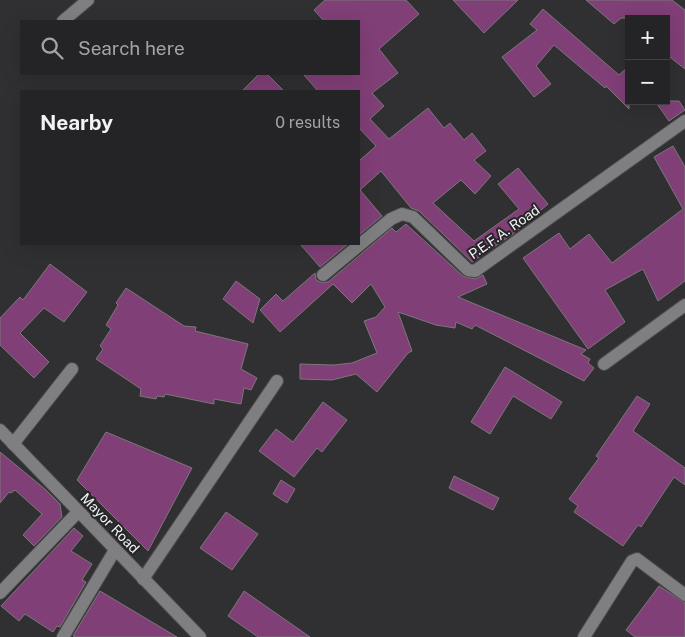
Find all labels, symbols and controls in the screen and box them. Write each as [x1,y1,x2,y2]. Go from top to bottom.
map controls [625,15,670,105]
button: + [625,15,670,60]
search box [20,20,360,75]
icon: search [38,34,66,62]
text: Search here [78,37,185,59]
button: − [625,60,670,105]
text: Nearby [40,110,113,135]
text: 0 results [275,113,340,132]
street label: P.E.F.A. Road [465,202,543,262]
street label: Mayor Road [77,490,143,556]

